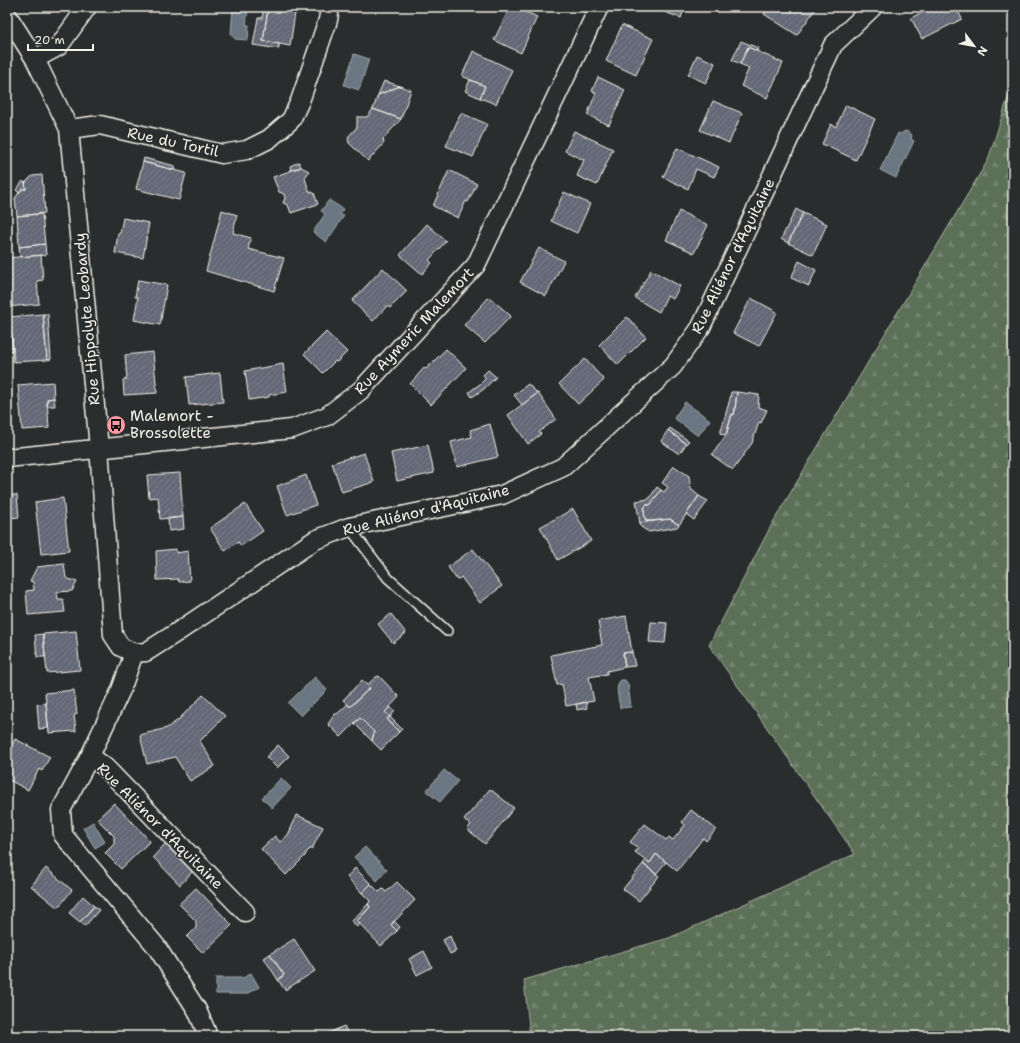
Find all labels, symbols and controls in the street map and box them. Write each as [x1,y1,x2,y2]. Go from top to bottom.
scale bar [28,26,93,52]
north arrow [954,26,994,66]
text: 20 m [34,32,65,48]
text: N [973,43,991,59]
street label: Rue du Tortil [125,123,221,162]
street label: Rue Aliénor d'Aquitaine [687,175,779,337]
street label: Rue Hippolyte Leobardy [69,232,105,406]
street label: Rue Aymeric Malemort [350,263,478,399]
place label: Malemort - Brossolette [130,406,214,443]
bus stop icon: Malemort - Brossolette [105,414,127,436]
street label: Rue Aliénor d'Aquitaine [341,480,511,540]
street label: Rue Aliénor d'Aquitaine [92,758,228,894]

